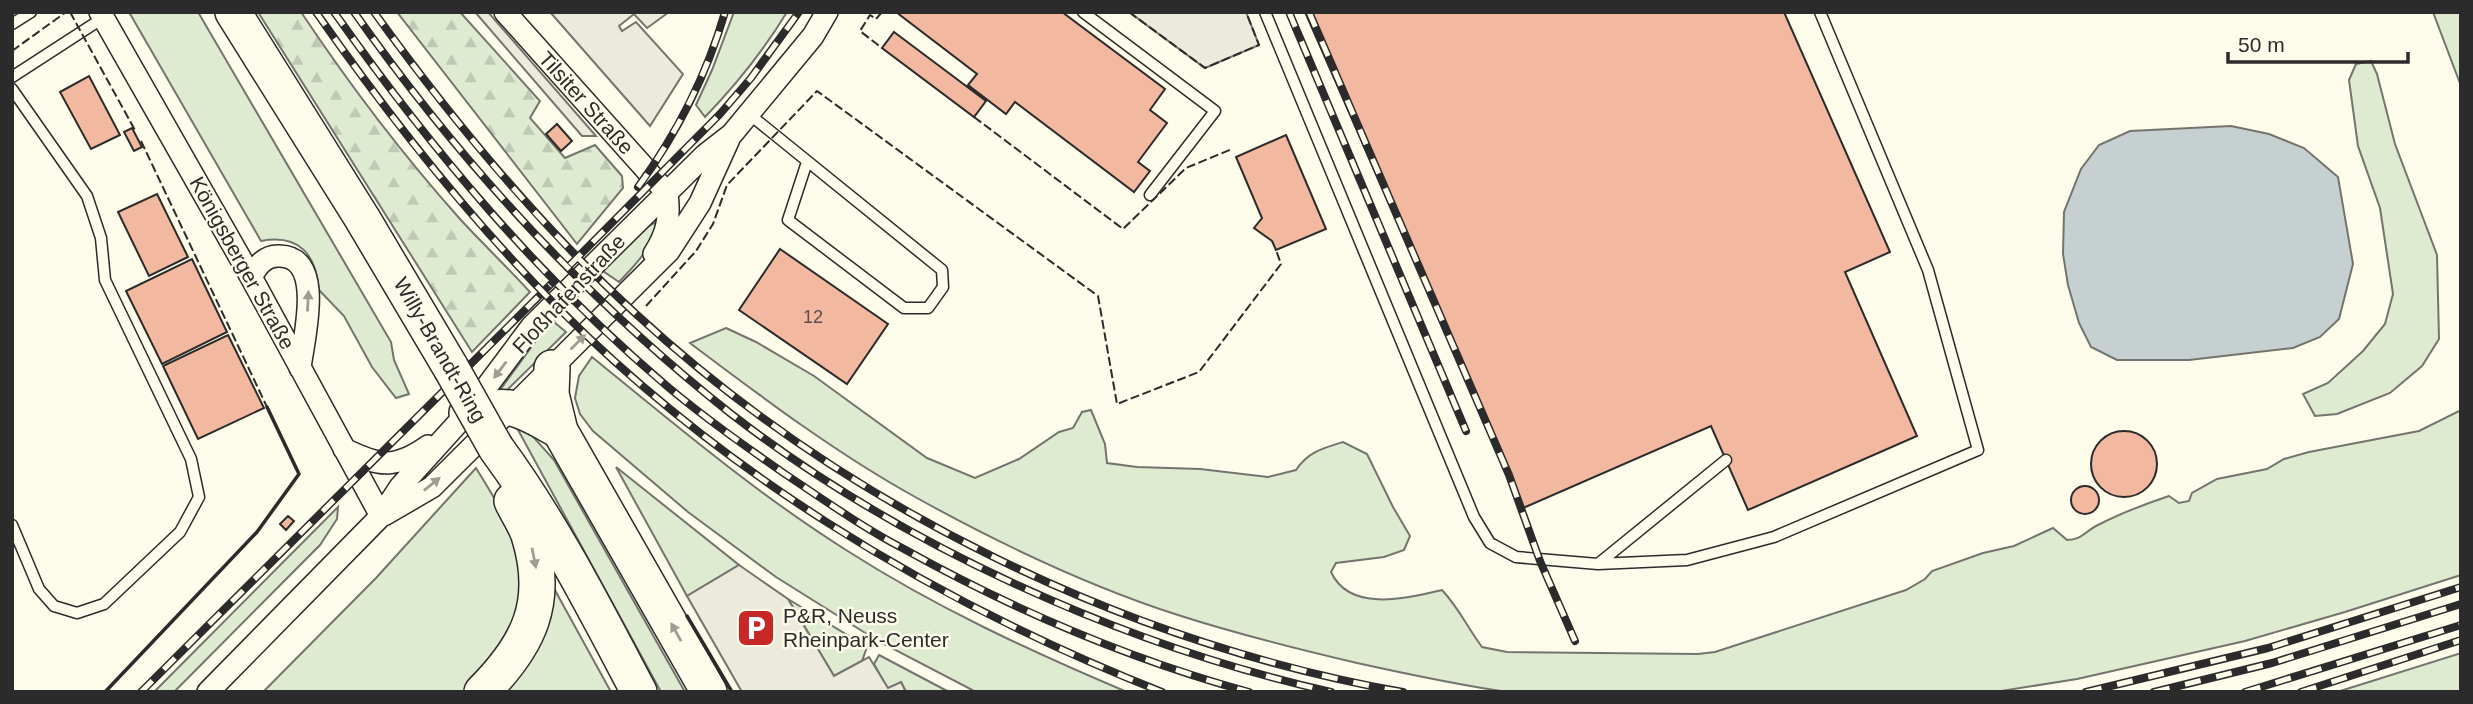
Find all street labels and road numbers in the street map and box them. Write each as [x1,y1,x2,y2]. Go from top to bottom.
street label: Tilsiter Straße [534,47,638,159]
street label: Königsberger Straße [185,172,299,353]
street label: Floßhafenstraße [508,229,630,358]
street label: Willy-Brandt-Ring [390,273,491,426]

